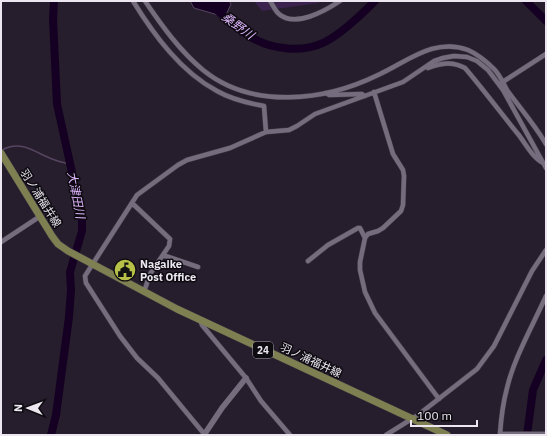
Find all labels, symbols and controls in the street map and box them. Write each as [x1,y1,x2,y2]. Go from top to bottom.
water label: 桑野川 [219,9,259,43]
street label: 羽ノ浦福井線 [18,166,64,230]
water label: 大津田川 [65,170,89,222]
public building icon: Nagaike Post Office [112,257,138,283]
place label: Nagaike Post Office [140,257,196,284]
street label: 羽ノ浦福井線 [278,340,344,380]
road number: 24 [253,342,273,358]
north arrow [8,388,48,428]
scale bar [411,402,477,428]
text: N [11,404,25,412]
text: 100 m [417,408,452,423]

